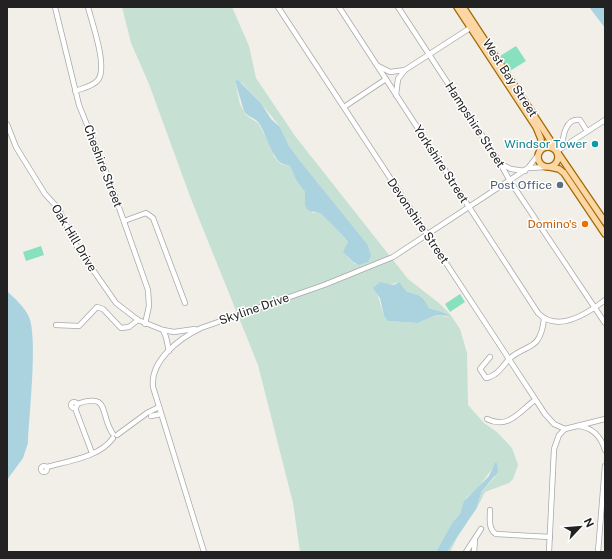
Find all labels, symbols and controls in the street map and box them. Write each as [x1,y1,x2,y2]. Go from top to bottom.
street label: West Bay Street [480,36,541,120]
street label: Hampshire Street [442,80,508,170]
street label: Yorkshire Street [411,122,472,206]
street label: Cheshire Street [81,123,125,210]
place label: Windsor Tower [504,137,587,151]
marker: Windsor Tower [590,139,600,149]
street label: Devonshire Street [384,176,452,267]
place label: Post Office [490,178,552,192]
marker: Post Office [555,180,565,190]
street label: Oak Hill Drive [48,202,100,274]
place label: Domino's [527,217,577,231]
marker: Domino's [580,219,590,229]
street label: Skyline Drive [217,290,291,328]
north arrow [560,507,600,547]
text: N [582,516,596,529]

